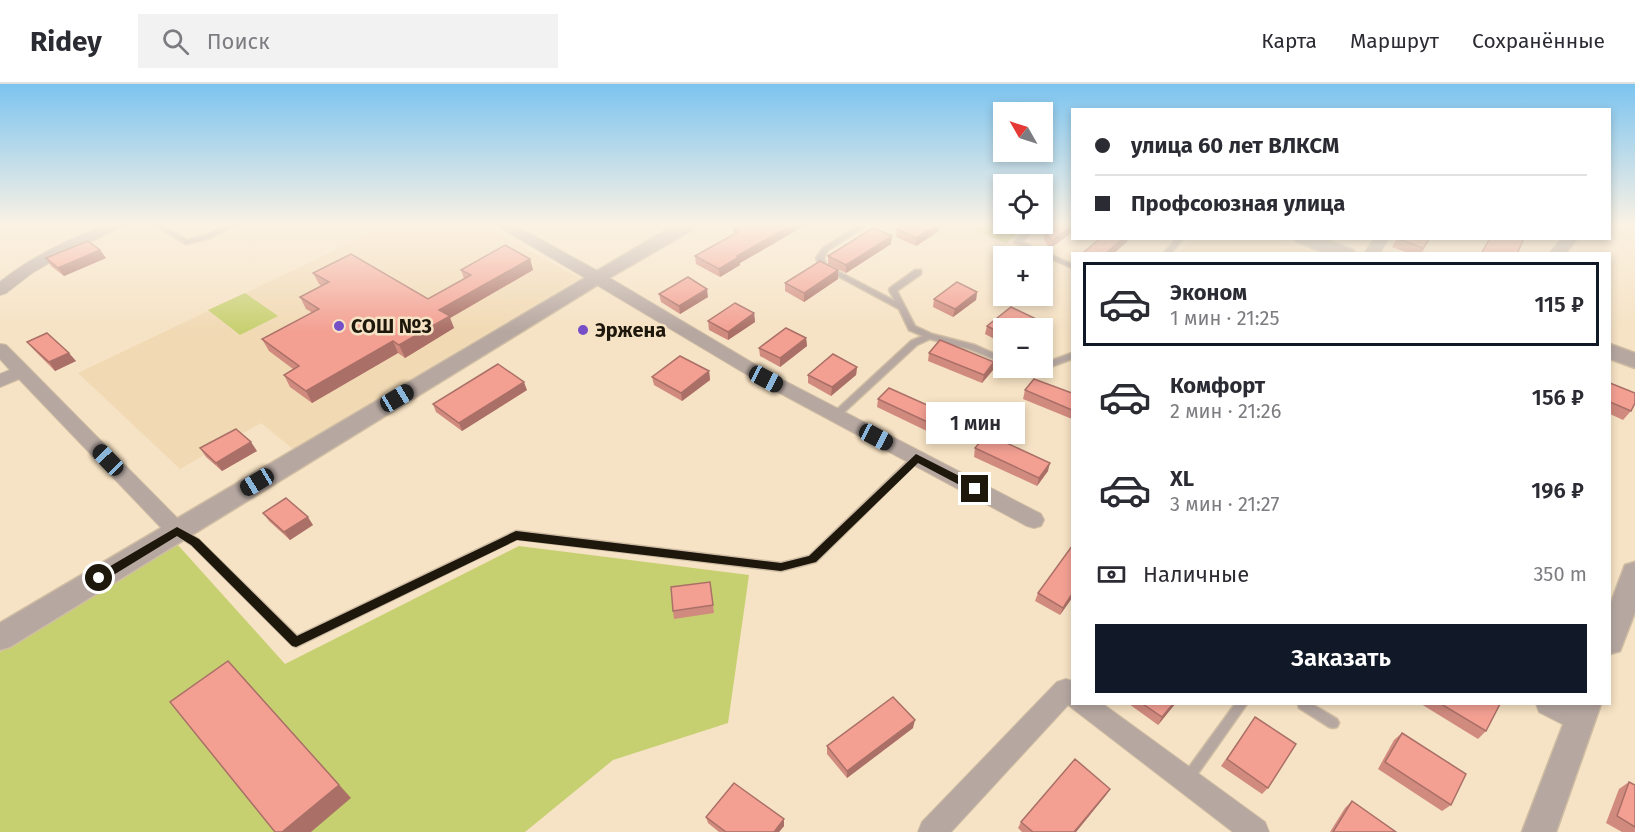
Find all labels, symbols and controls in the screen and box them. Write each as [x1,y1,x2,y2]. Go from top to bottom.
search box [138,14,558,68]
text: Ridey [30,25,102,58]
icon: search [159,25,192,58]
text: Поиск [207,28,270,55]
text: Карта [1261,28,1317,54]
text: Маршрут [1350,28,1439,54]
text: Сохранённые [1472,28,1605,54]
north arrow [993,102,1053,162]
map controls [993,102,1053,378]
text: улица 60 лет ВЛКСМ [1131,132,1339,159]
button: locate [993,174,1053,234]
text: Профсоюзная улица [1131,190,1345,217]
button: + [993,246,1053,306]
icon: car [1098,277,1152,331]
text: Эконом [1170,279,1247,306]
text: 115 ₽ [1534,291,1584,318]
text: 1 мин · 21:25 [1170,306,1279,330]
place label: СОШ №3 [351,314,432,338]
place label: Эржена [595,318,666,342]
button: − [993,318,1053,378]
marker: СОШ №3 [332,319,346,333]
marker: Эржена [576,323,590,337]
car [746,363,786,395]
icon: car [1098,370,1152,424]
text: Комфорт [1170,372,1265,399]
car [377,381,417,415]
text: 156 ₽ [1532,384,1584,411]
text: 2 мин · 21:26 [1170,399,1281,423]
callout: 1 мин [926,402,1024,444]
text: 1 мин [950,411,1001,435]
car [856,421,896,453]
car [89,441,127,479]
icon: car [1098,463,1152,517]
car [237,465,277,499]
text: XL [1170,465,1194,492]
route end [961,475,988,502]
text: 196 ₽ [1531,477,1584,504]
text: 3 мин · 21:27 [1170,492,1279,516]
icon: cash [1095,558,1128,591]
text: Наличные [1143,561,1249,588]
text: 350 m [1533,562,1587,586]
route start [85,564,112,591]
button: Заказать [1095,624,1587,693]

